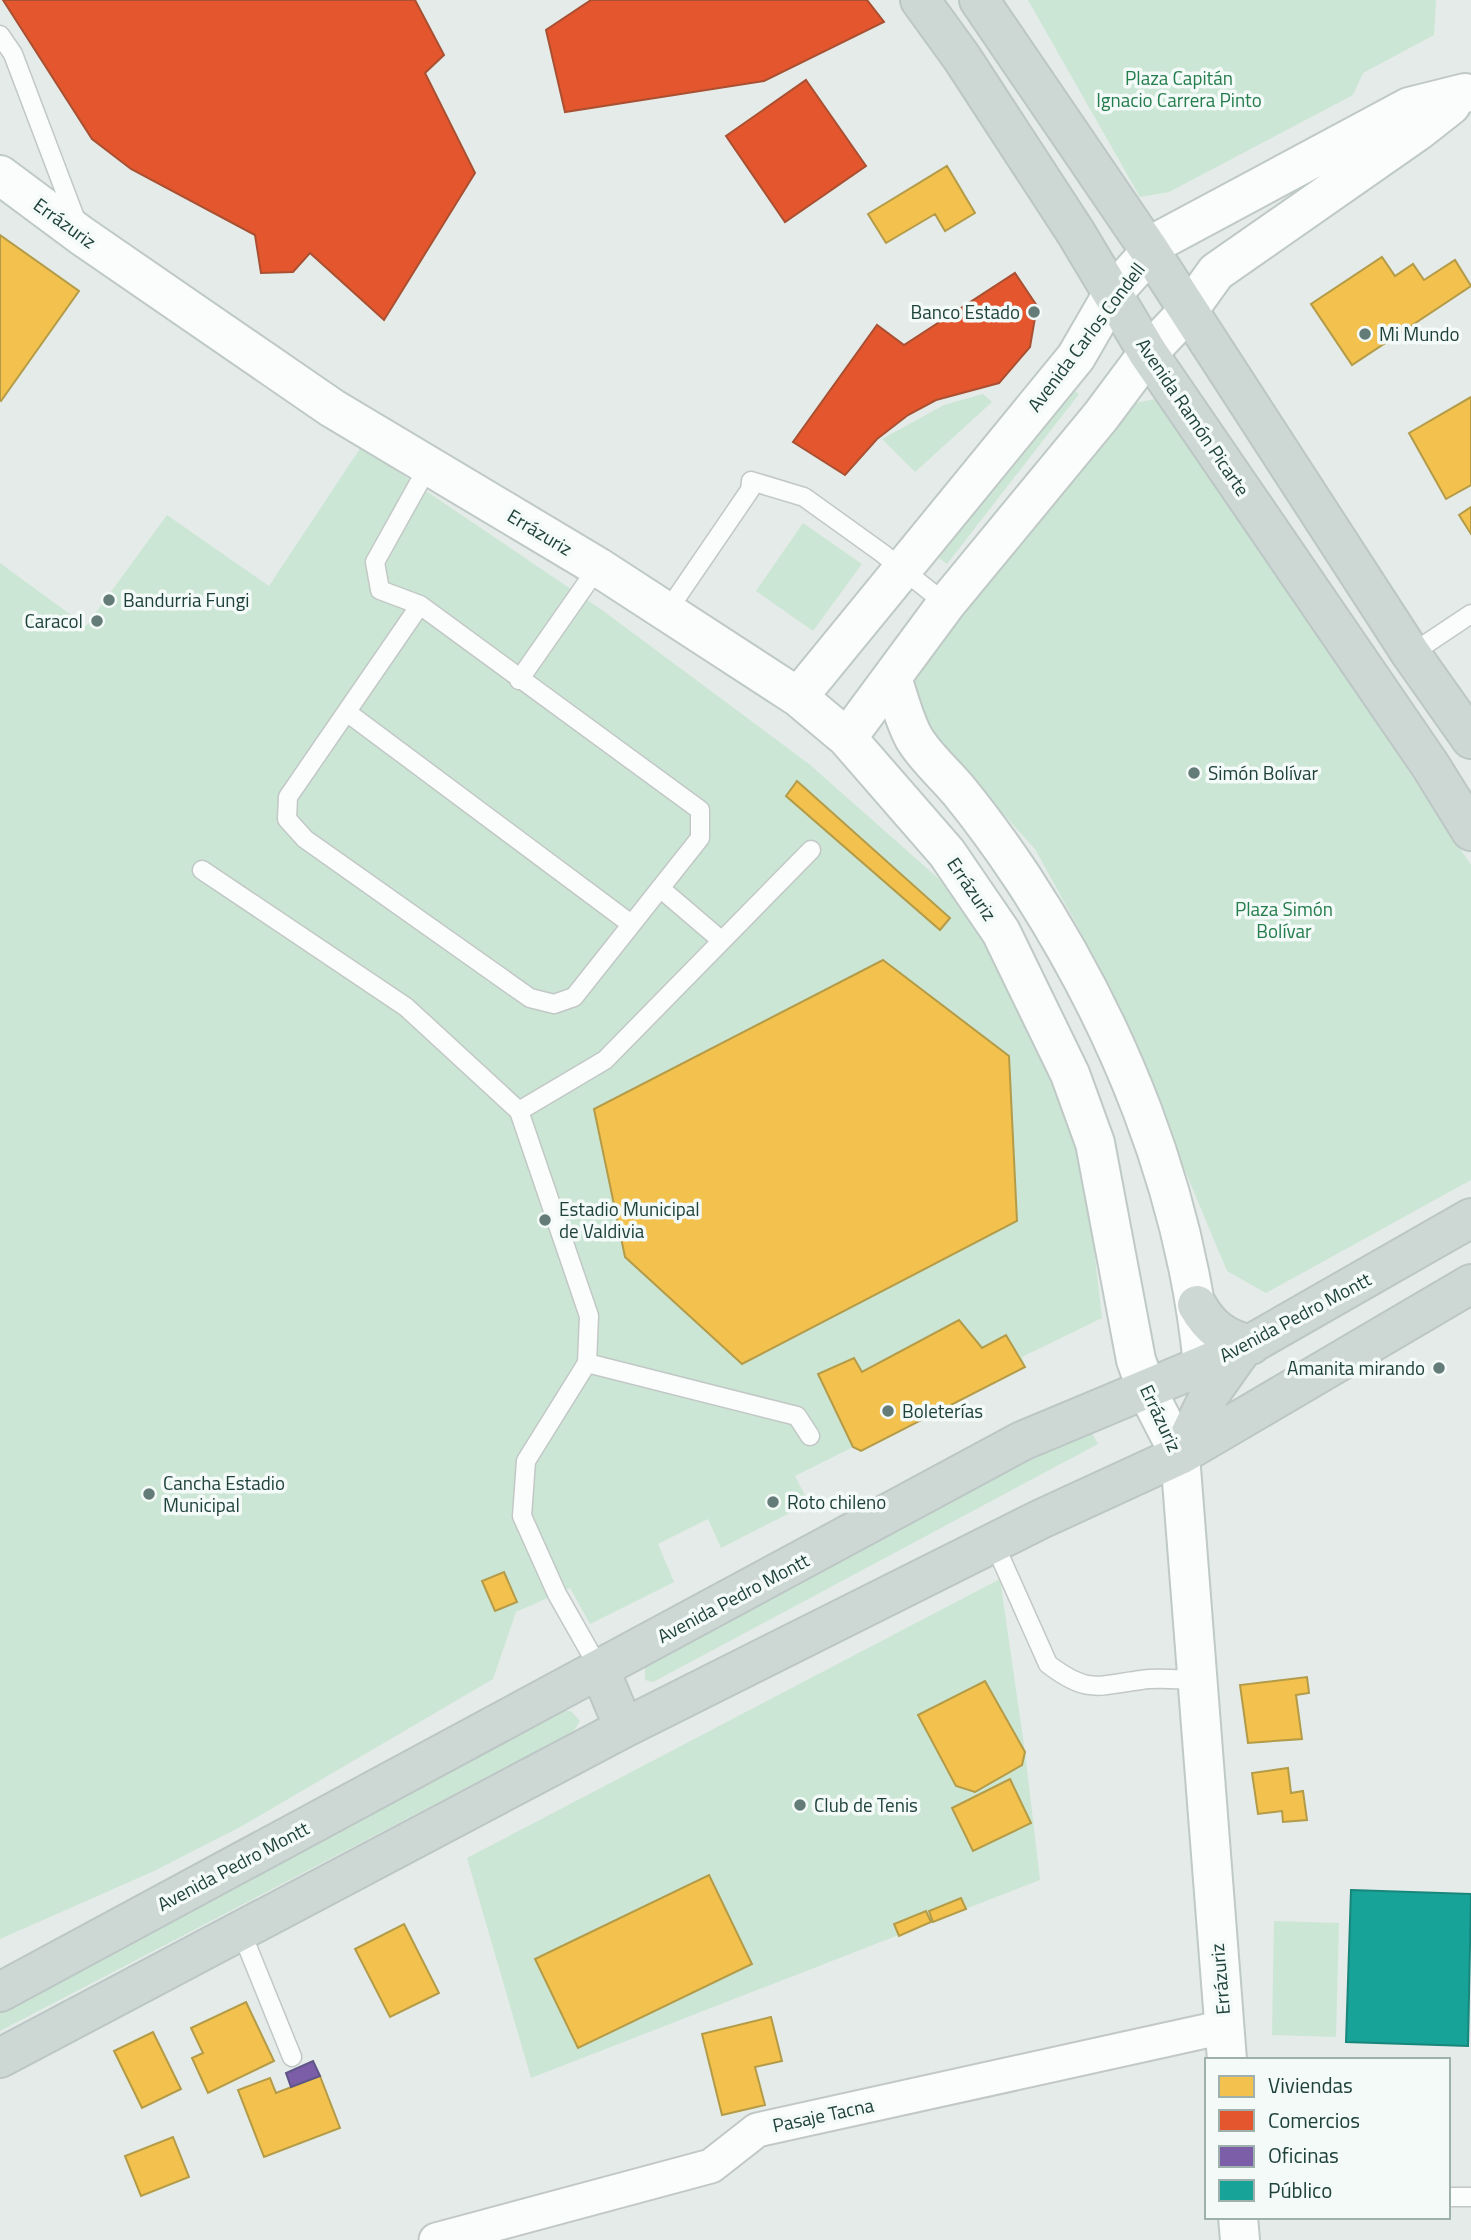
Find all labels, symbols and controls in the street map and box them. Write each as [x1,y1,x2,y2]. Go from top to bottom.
park label: Plaza Capitán Ignacio Carrera Pinto [1096,63,1262,114]
street label: Errázuriz [28,190,103,255]
street label: Avenida Carlos Condell [1020,256,1151,417]
place label: Banco Estado [911,297,1020,326]
marker: Banco Estado [1026,304,1042,320]
place label: Mi Mundo [1379,319,1460,348]
marker: Mi Mundo [1357,326,1373,342]
street label: Avenida Ramón Picarte [1130,332,1257,502]
street label: Errázuriz [502,501,578,562]
place label: Bandurria Fungi [123,585,249,614]
marker: Bandurria Fungi [101,592,117,608]
place label: Caracol [24,606,83,635]
marker: Caracol [89,613,105,629]
place label: Simón Bolívar [1208,758,1319,787]
marker: Simón Bolívar [1186,765,1202,781]
street label: Errázuriz [940,851,1004,926]
park label: Plaza Simón Bolívar [1235,894,1333,945]
place label: Estadio Municipal de Valdivia [559,1194,700,1245]
marker: Estadio Municipal de Valdivia [537,1212,553,1228]
street label: Avenida Pedro Montt [1214,1264,1376,1369]
place label: Amanita mirando [1287,1353,1425,1382]
marker: Amanita mirando [1431,1360,1447,1376]
street label: Errázuriz [1133,1379,1190,1456]
place label: Boleterías [902,1396,983,1425]
marker: Boleterías [880,1403,896,1419]
place label: Cancha Estadio Municipal [163,1468,285,1519]
marker: Cancha Estadio Municipal [141,1486,157,1502]
place label: Roto chileno [787,1487,886,1516]
marker: Roto chileno [765,1494,781,1510]
street label: Avenida Pedro Montt [652,1545,814,1650]
place label: Club de Tenis [814,1790,918,1819]
marker: Club de Tenis [792,1797,808,1813]
street label: Avenida Pedro Montt [152,1813,314,1918]
street label: Errázuriz [1202,1942,1237,2016]
legend [1205,2058,1450,2219]
text: Viviendas [1268,2069,1353,2101]
street label: Pasaje Tacna [770,2090,877,2139]
text: Comercios [1268,2104,1360,2136]
text: Oficinas [1268,2139,1339,2171]
text: Público [1268,2174,1332,2206]

